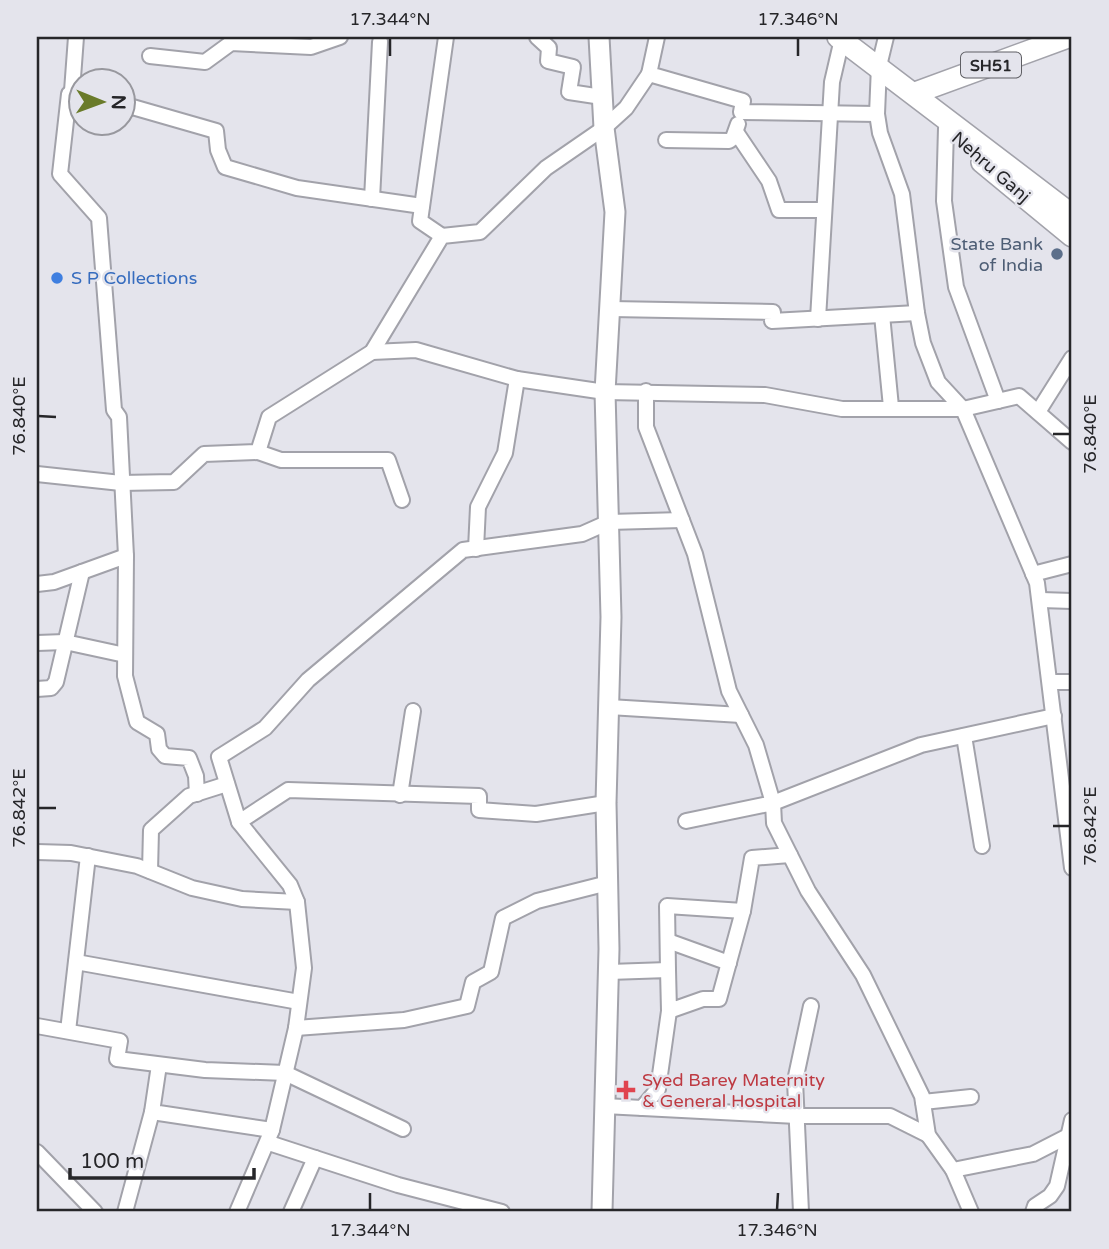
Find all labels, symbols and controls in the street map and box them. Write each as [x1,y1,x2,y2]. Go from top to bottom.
text: 17.344°N [349,8,431,30]
text: 17.346°N [757,8,839,30]
road number: SH51 [961,53,1021,78]
north arrow [66,66,136,136]
text: N [107,94,129,110]
street label: Nehru Ganj [947,127,1035,207]
place label: State Bank of India [951,233,1043,276]
marker: State Bank of India [1049,246,1065,262]
place label: S P Collections [71,267,197,289]
marker: S P Collections [49,270,65,286]
text: 76.840°E [8,376,30,456]
text: 76.840°E [1079,394,1101,474]
text: 76.842°E [8,768,30,848]
text: 76.842°E [1079,786,1101,866]
place label: Syed Barey Maternity & General Hospital [642,1069,825,1112]
marker: Syed Barey Maternity & General Hospital [616,1080,636,1100]
scale bar [70,1137,254,1181]
text: 100 m [80,1149,144,1174]
text: 17.344°N [329,1219,411,1241]
text: 17.346°N [736,1219,818,1241]

